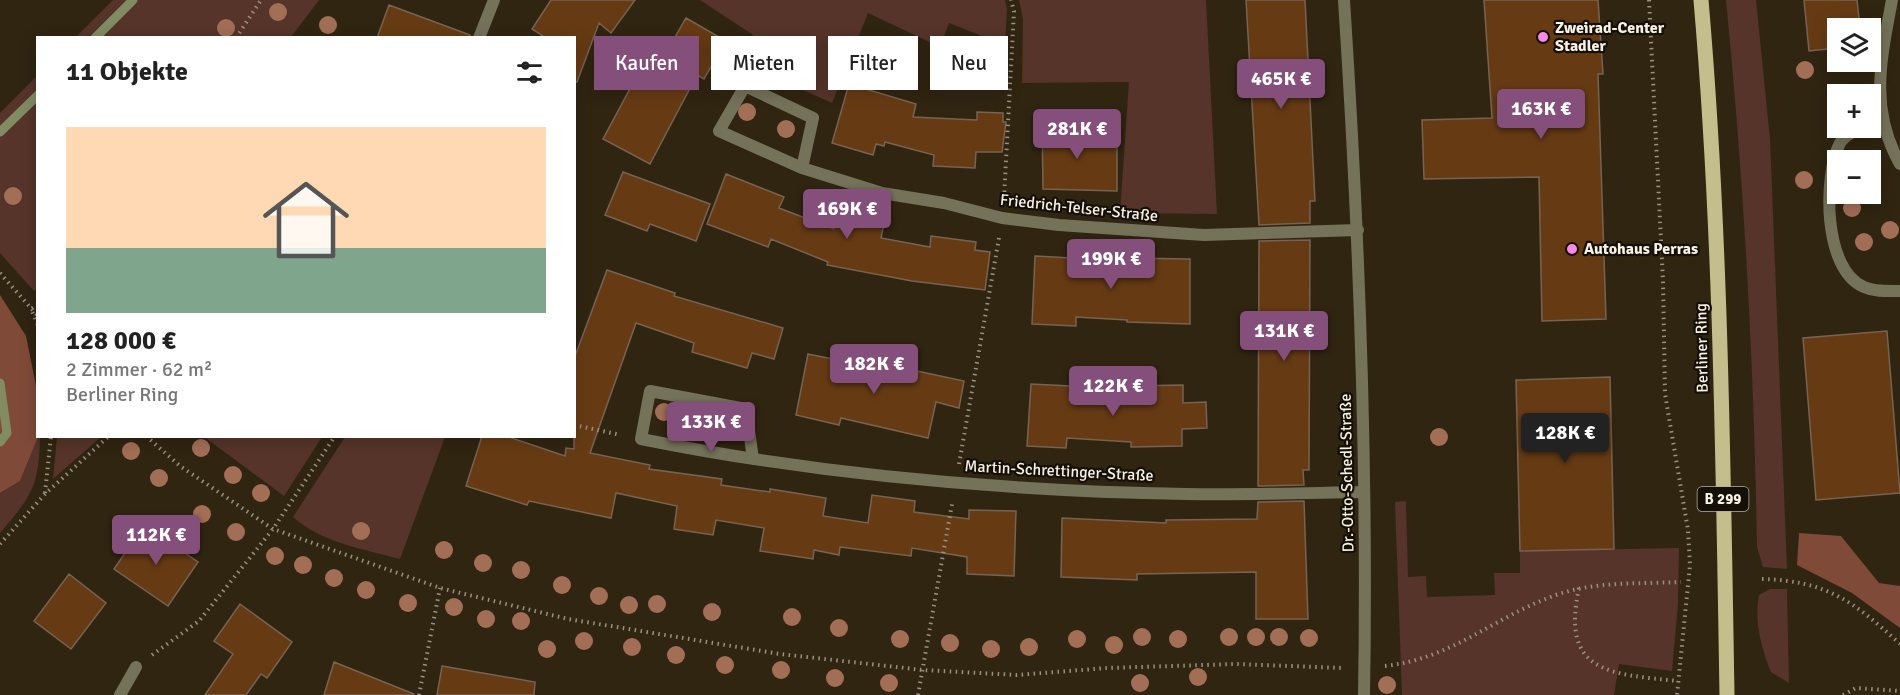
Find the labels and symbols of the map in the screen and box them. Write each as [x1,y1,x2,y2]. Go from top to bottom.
place label: Zweirad-Center Stadler [1555,18,1665,56]
marker: Zweirad-Center Stadler [1536,30,1550,44]
pin: 465K € [1232,59,1330,110]
pin: 163K € [1492,89,1590,140]
pin: 281K € [1028,109,1126,160]
pin: 169K € [798,189,896,240]
street label: Friedrich-Telser-Straße [999,190,1159,226]
pin: 199K € [1062,239,1160,290]
place label: Autohaus Perras [1584,239,1698,259]
marker: Autohaus Perras [1565,242,1579,256]
street label: Berliner Ring [1691,303,1713,393]
pin: 131K € [1235,311,1333,362]
pin: 182K € [825,344,923,395]
pin: 122K € [1064,366,1162,417]
street label: Dr.-Otto-Schedl-Straße [1336,393,1358,553]
pin: 133K € [662,402,760,453]
pin: 128K € [1516,413,1614,464]
street label: Martin-Schrettinger-Straße [964,456,1154,486]
road number: B 299 [1698,487,1748,511]
pin: 112K € [107,515,205,566]

